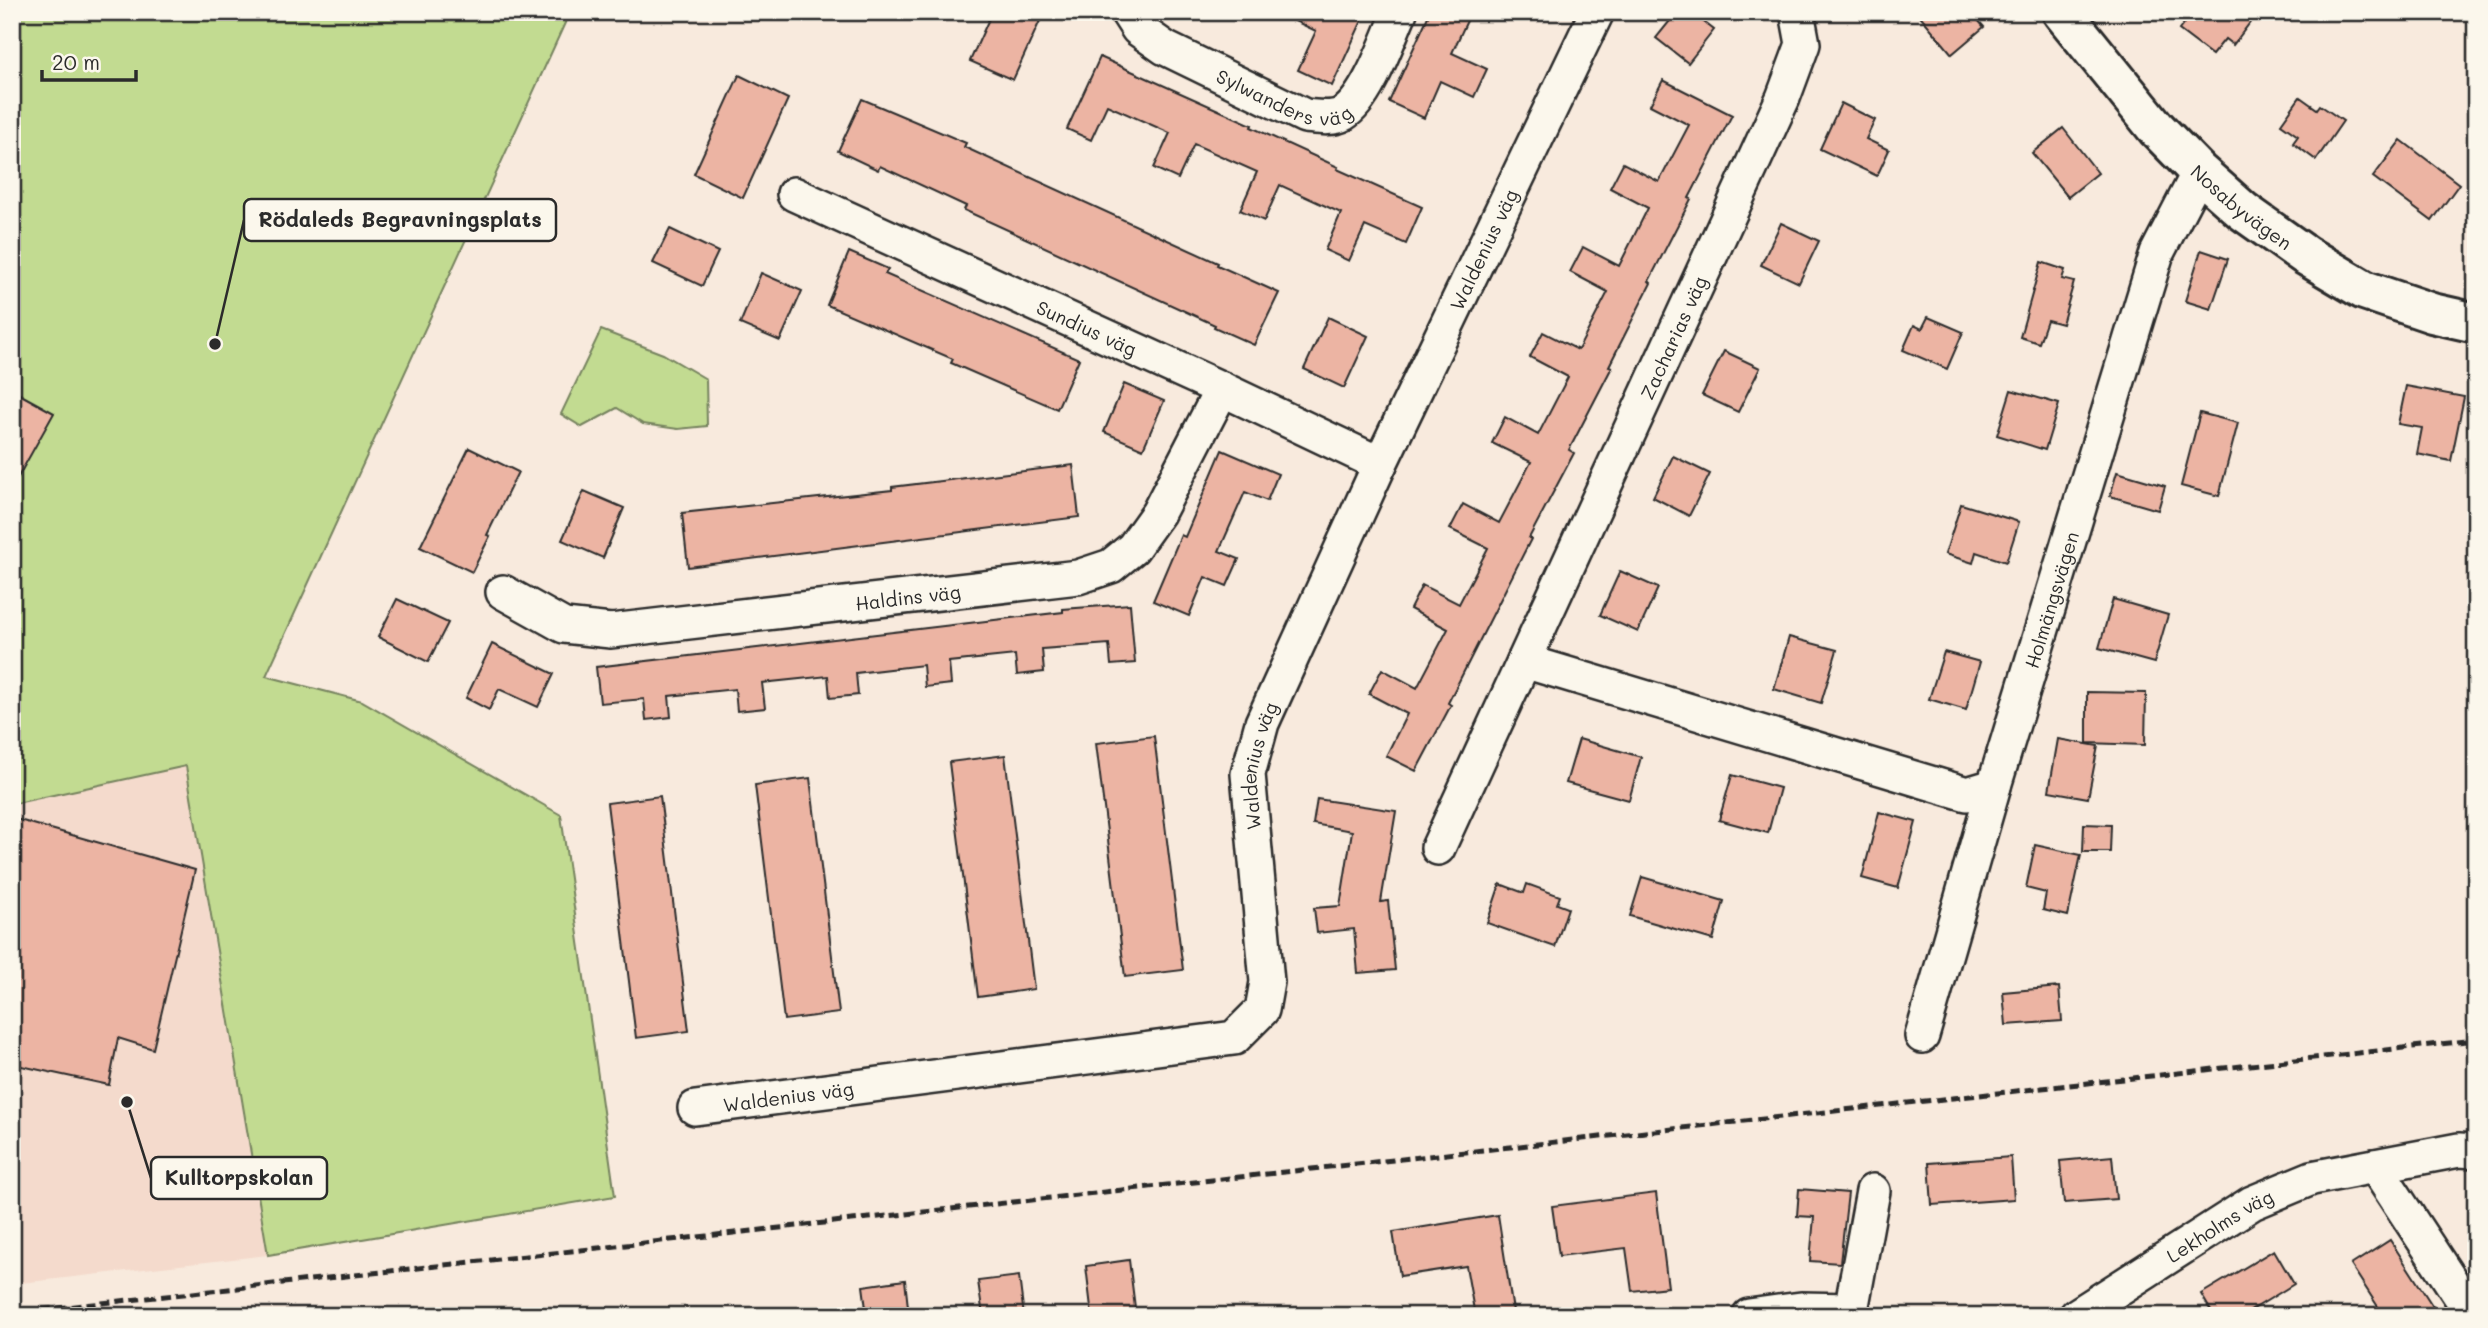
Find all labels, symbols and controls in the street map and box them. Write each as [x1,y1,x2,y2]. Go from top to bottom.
scale bar [42,38,136,82]
text: 20 m [52,48,100,75]
street label: Sylwanders väg [1213,63,1357,130]
street label: Nosabyvägen [2186,158,2297,255]
street label: Waldenius väg [1443,185,1523,314]
callout: Rödaleds Begravningsplats [244,199,556,241]
text: Rödaleds Begravningsplats [258,205,542,232]
street label: Zacharias väg [1634,272,1712,403]
street label: Sundius väg [1033,294,1141,361]
street label: Holmängsvägen [2018,528,2084,671]
street label: Haldins väg [854,578,962,615]
street label: Waldenius väg [1235,697,1283,831]
street label: Waldenius väg [721,1075,855,1117]
callout: Kulltorpskolan [151,1157,327,1199]
text: Kulltorpskolan [165,1163,313,1190]
street label: Lekholms väg [2161,1183,2277,1267]

